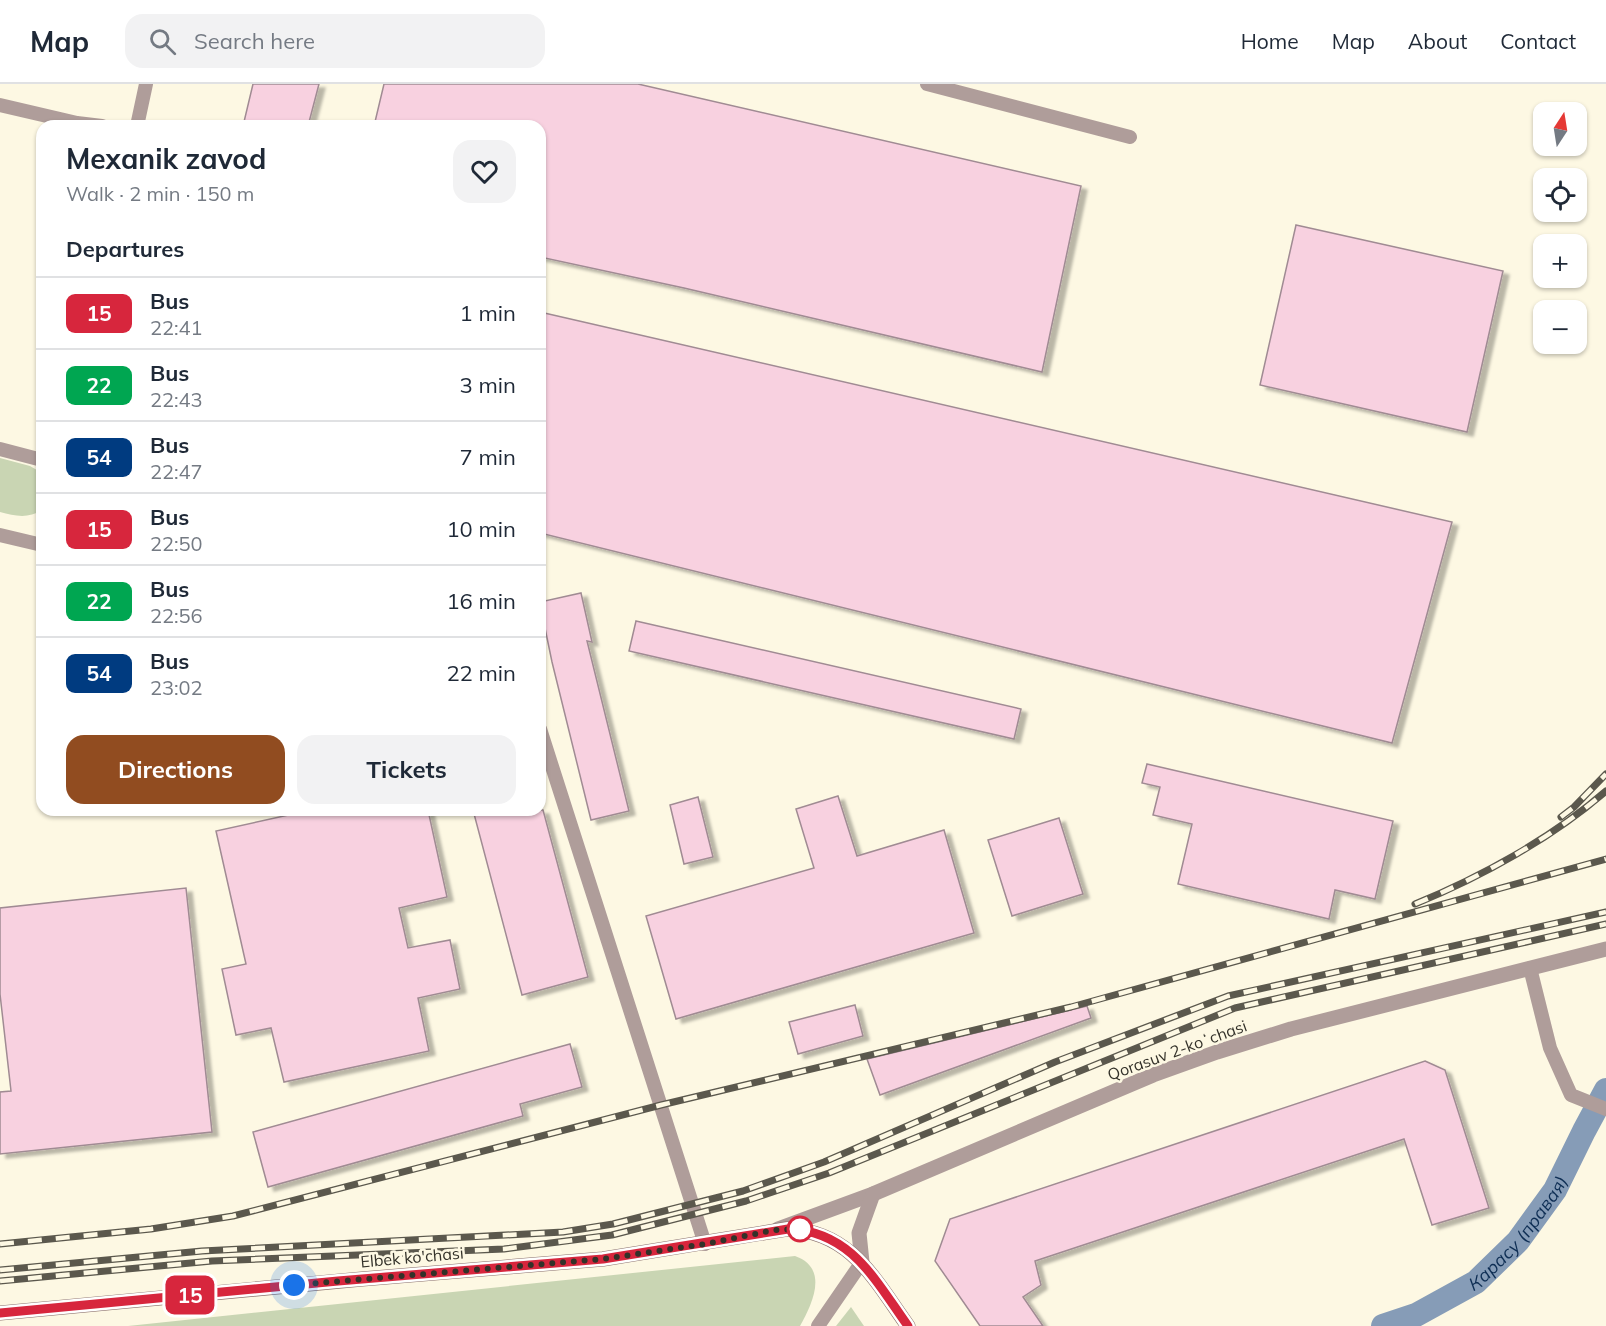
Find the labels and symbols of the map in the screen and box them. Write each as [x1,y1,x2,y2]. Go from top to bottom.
north arrow [1533,102,1587,156]
street label: Qorasuv 2-koʻchasi [1105,1015,1249,1085]
water label: Карасу (правая) [1464,1172,1572,1295]
unlabelled marker [787,1216,813,1242]
street label: Elbek ko'chasi [360,1243,464,1271]
your location [279,1270,309,1300]
line badge: 15 [163,1276,217,1314]

